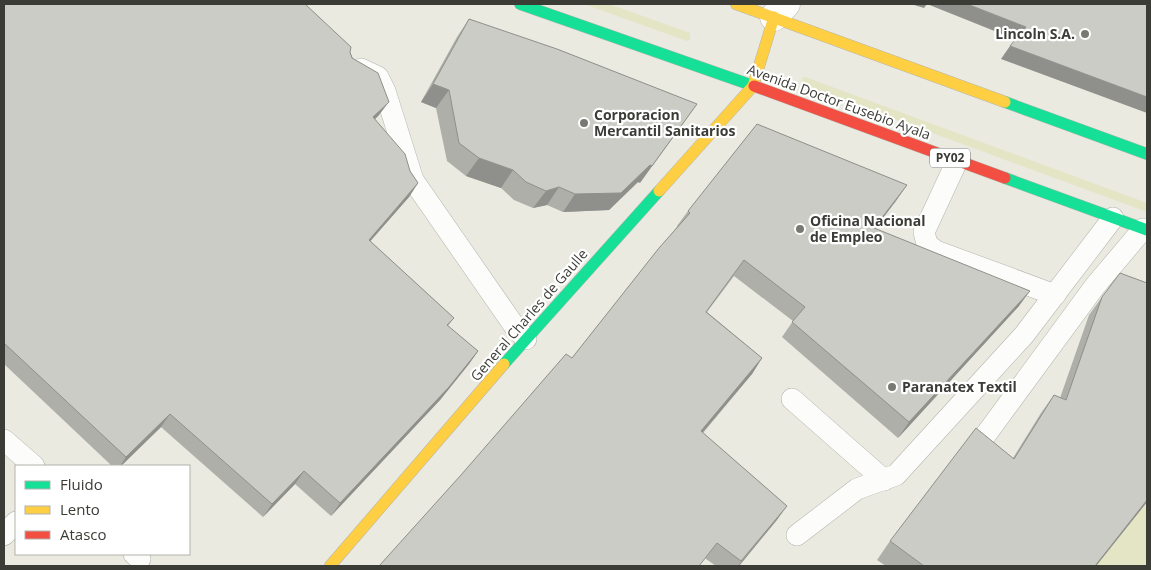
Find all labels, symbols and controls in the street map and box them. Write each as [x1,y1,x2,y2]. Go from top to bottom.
place label: Lincoln S.A. [995,24,1075,43]
marker: Lincoln S.A. [1079,28,1091,40]
street label: Avenida Doctor Eusebio Ayala [745,59,934,144]
place label: Corporacion Mercantil Sanitarios [594,105,735,140]
marker: Corporacion Mercantil Sanitarios [578,117,590,129]
road number: PY02 [930,148,970,168]
place label: Oficina Nacional de Empleo [810,211,926,246]
marker: Oficina Nacional de Empleo [794,223,806,235]
street label: General Charles de Gaulle [466,244,591,385]
place label: Paranatex Textil [902,377,1017,396]
marker: Paranatex Textil [886,381,898,393]
legend [15,465,190,555]
text: Fluido [60,474,103,494]
text: Lento [60,499,100,519]
text: Atasco [60,524,107,544]

